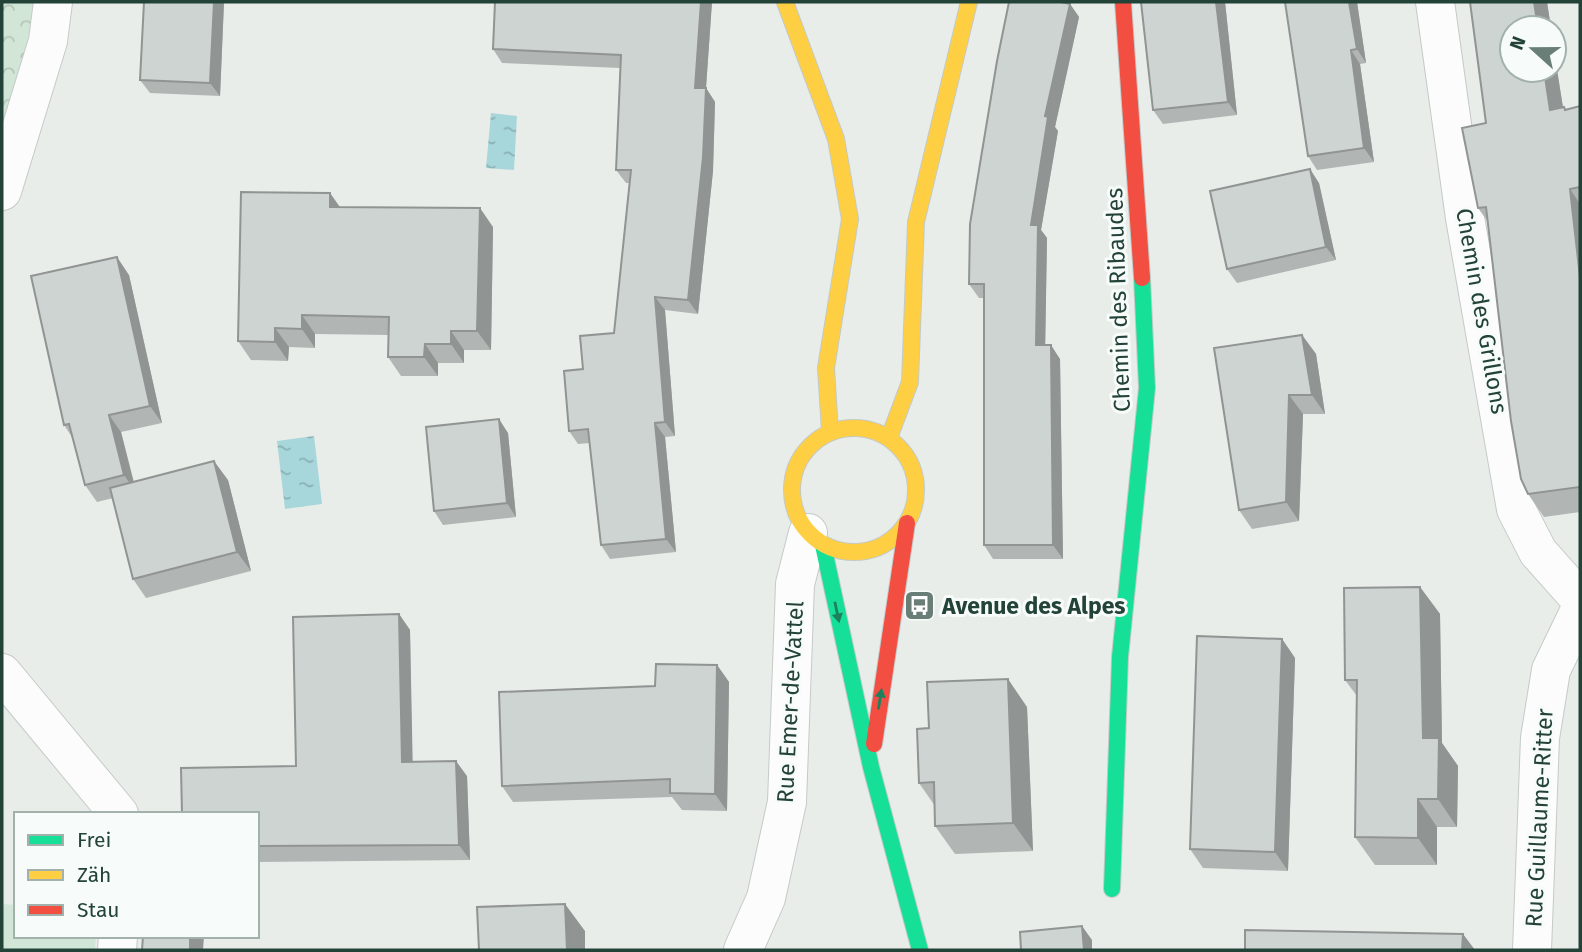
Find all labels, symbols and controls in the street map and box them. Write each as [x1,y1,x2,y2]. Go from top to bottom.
north arrow [1498,14,1568,84]
text: N [1505,33,1531,53]
street label: Chemin des Ribaudes [1100,187,1136,413]
street label: Chemin des Grillons [1450,206,1514,416]
bus stop icon: Avenue des Alpes [902,589,936,623]
place label: Avenue des Alpes [941,592,1125,620]
street label: Rue Emer-de-Vattel [771,600,809,804]
one-way arrow [831,601,842,623]
one-way arrow [875,688,886,710]
street label: Rue Guillaume-Ritter [1519,708,1559,928]
legend [14,812,259,938]
text: Frei [77,827,111,853]
text: Zäh [77,862,111,888]
text: Stau [77,897,120,923]

